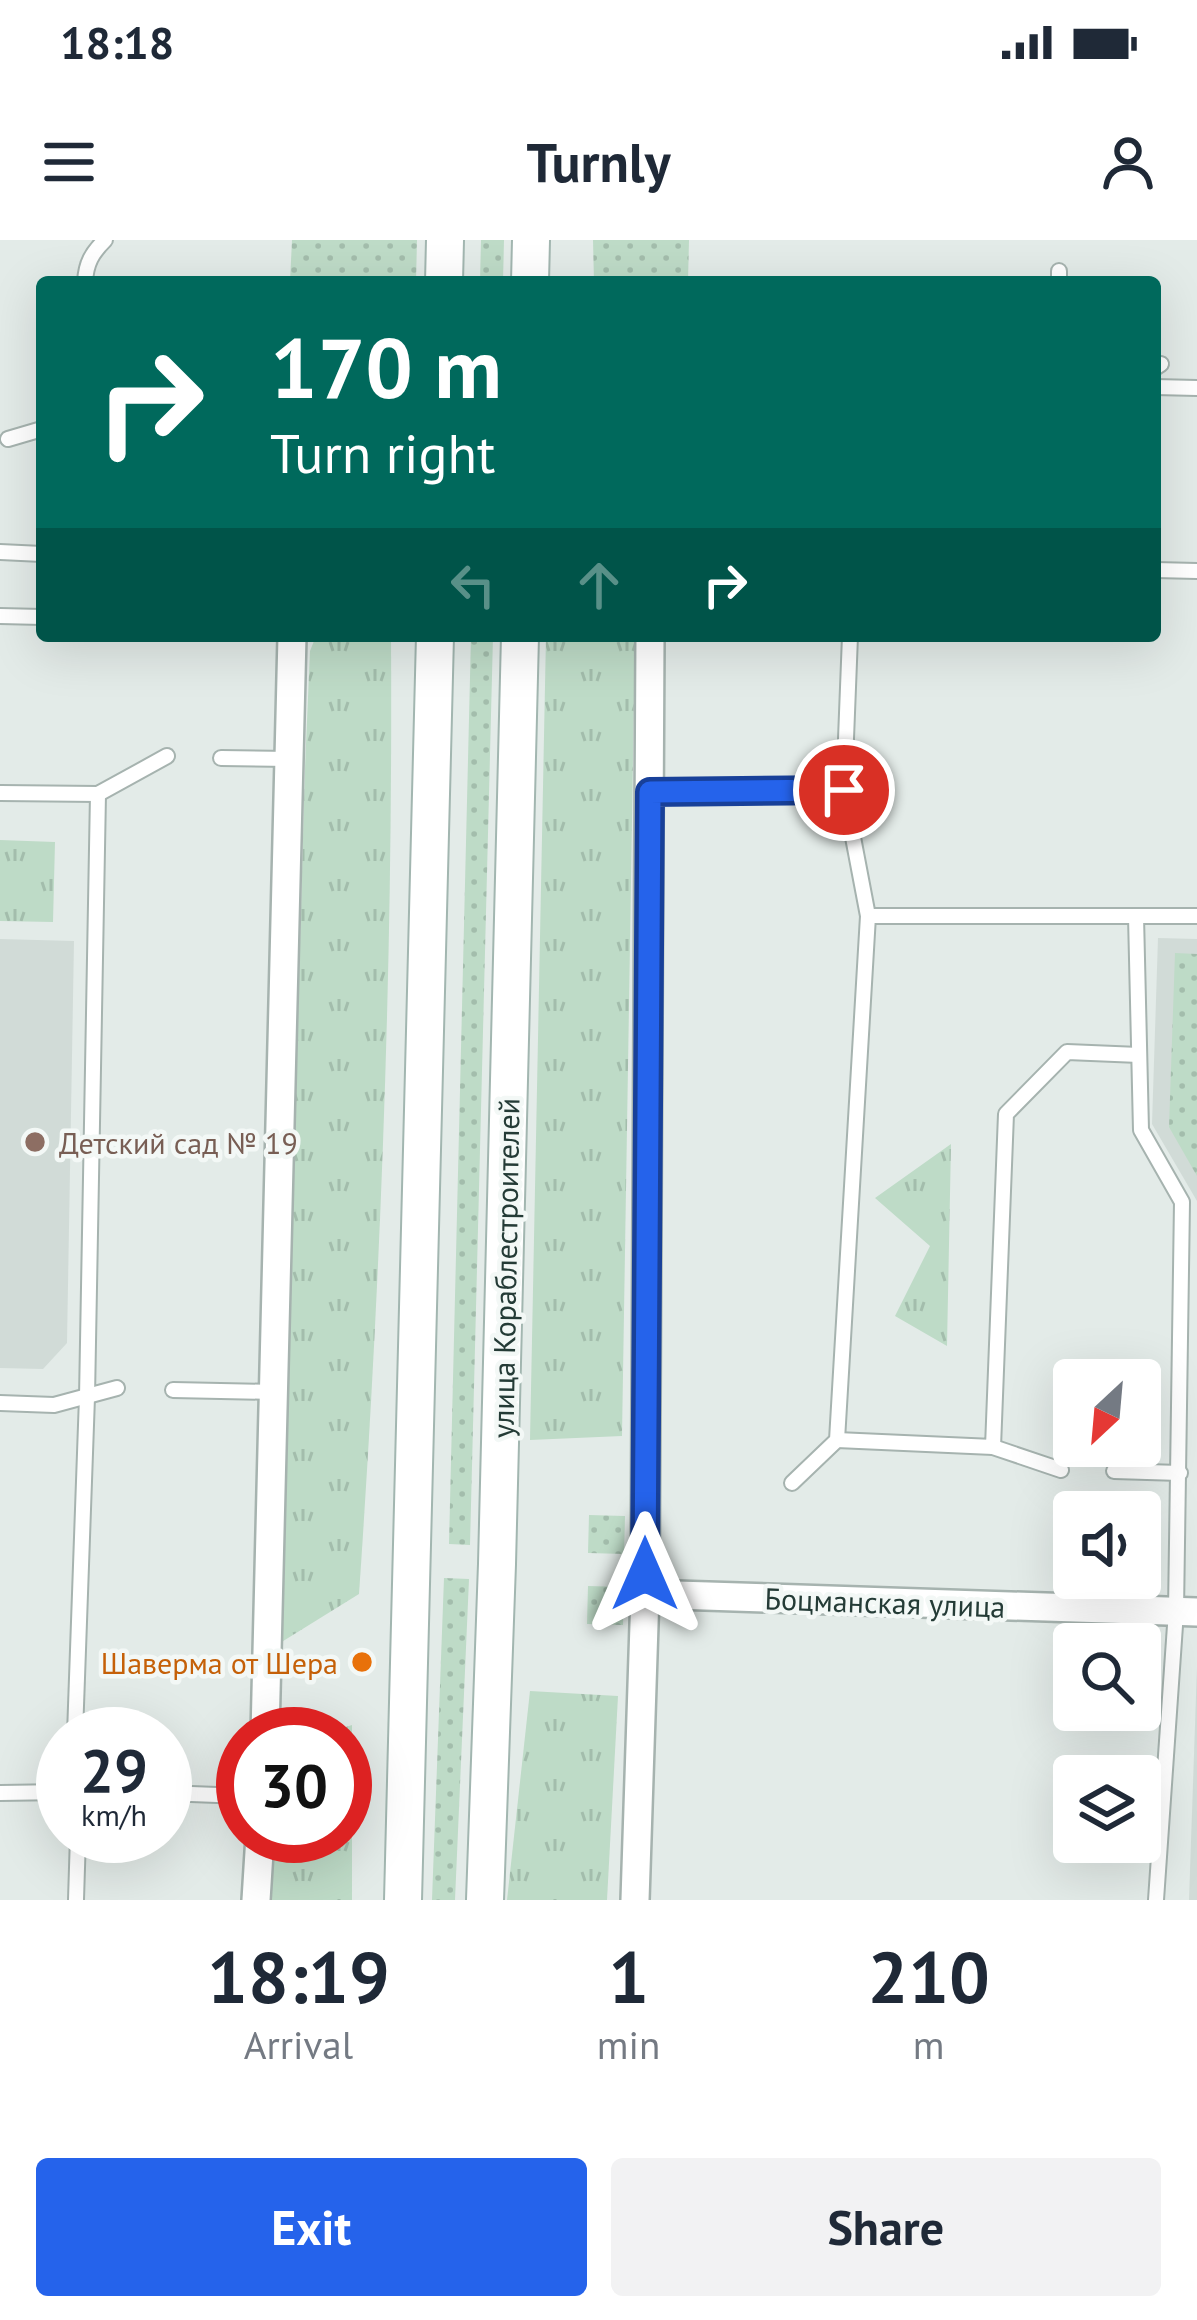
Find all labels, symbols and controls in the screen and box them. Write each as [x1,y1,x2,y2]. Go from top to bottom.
text: 18:18 [60,13,174,71]
text: Turnly [526,127,671,197]
icon: menu [36,129,102,195]
icon: person [1095,129,1161,195]
text: 170 m [270,312,502,421]
icon: right [72,324,228,480]
text: Turn right [270,418,495,488]
icon: left [440,552,506,618]
icon: ahead [566,552,632,618]
icon: right [692,552,758,618]
pin [793,739,895,841]
icon: arrive [811,757,877,823]
street label: улица Кораблестроителей [483,1098,527,1438]
place label: Детский сад № 19 [59,1123,298,1162]
marker: Детский сад № 19 [22,1129,48,1155]
north arrow [1053,1359,1161,1467]
map controls [1053,1359,1161,1863]
button: sound [1053,1491,1161,1599]
position arrow [582,1511,708,1637]
street label: Боцманская улица [764,1578,1006,1626]
button: search [1053,1623,1161,1731]
place label: Шаверма от Шера [101,1643,338,1682]
marker: Шаверма от Шера [349,1649,375,1675]
speed limit sign: 30 [216,1707,372,1863]
text: 29 [80,1731,148,1809]
button: layers [1053,1755,1161,1863]
text: km/h [81,1795,147,1834]
text: 18:19 [207,1930,390,2023]
text: 1 [608,1930,649,2023]
text: 210 [867,1930,990,2023]
text: Arrival [244,2019,353,2070]
text: min [597,2019,660,2070]
text: m [913,2019,944,2070]
button: Exit [36,2158,587,2296]
button: Share [611,2158,1161,2296]

